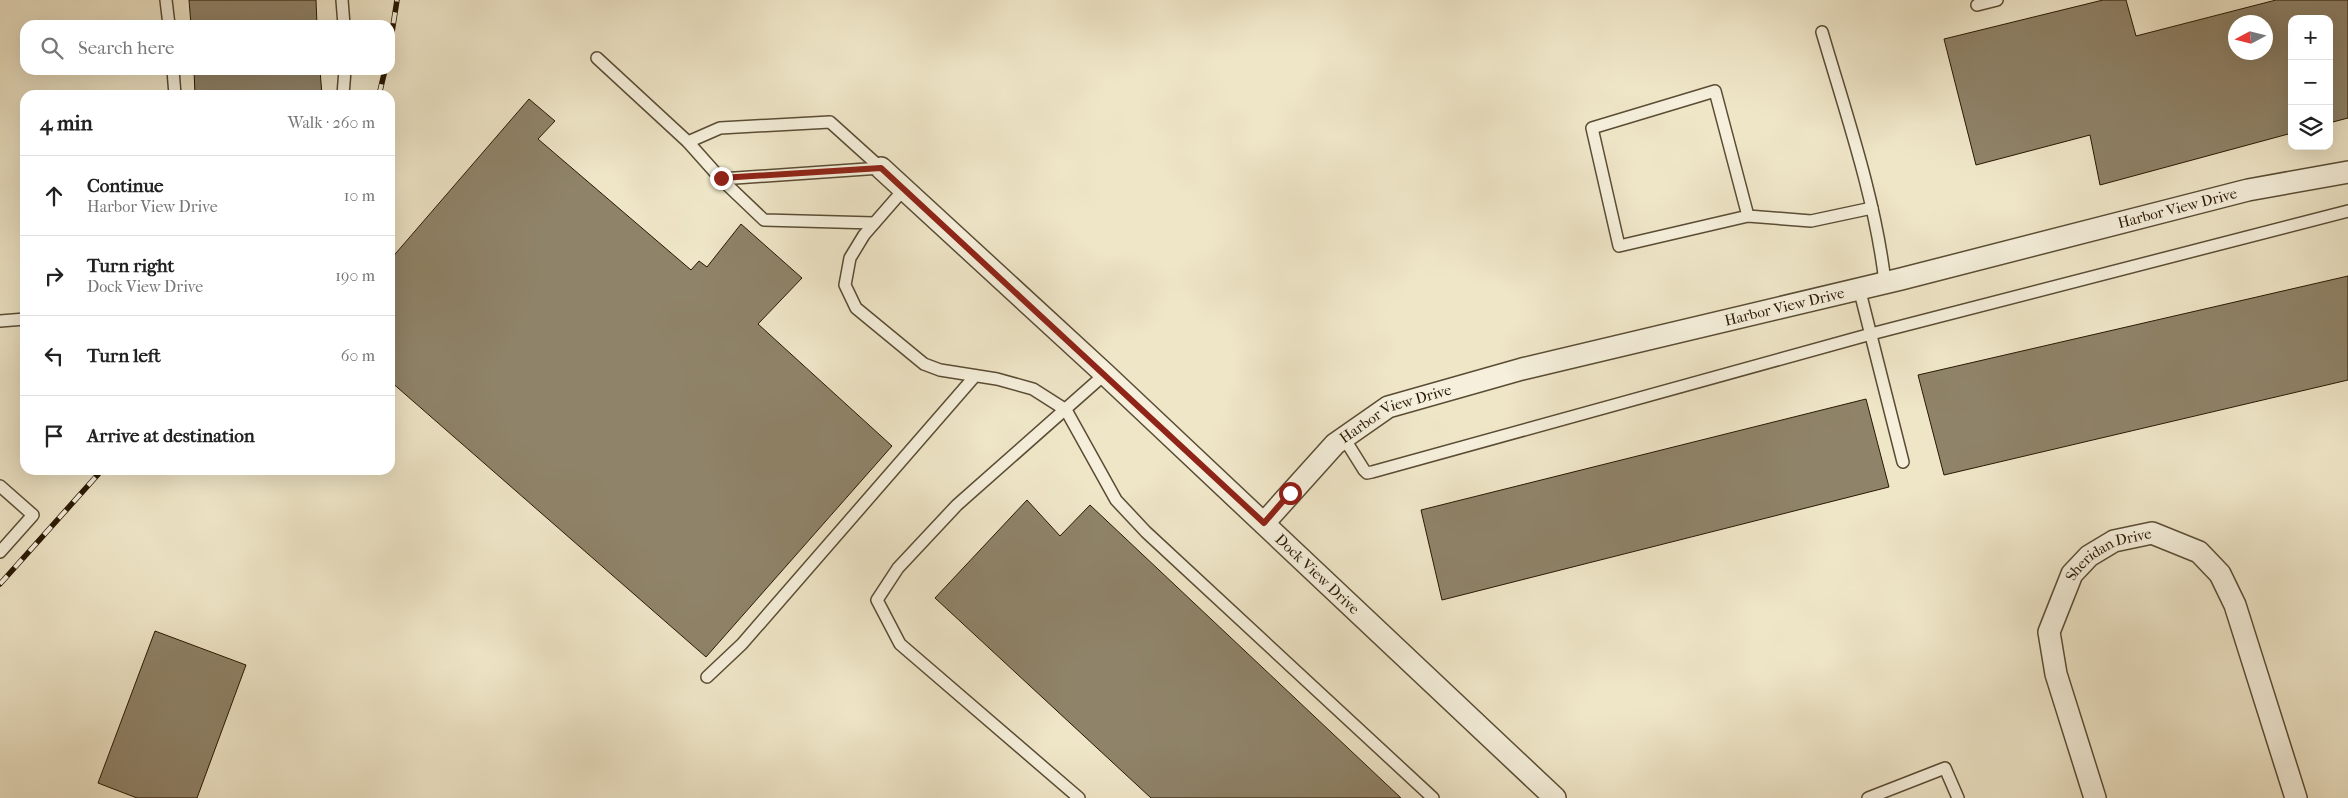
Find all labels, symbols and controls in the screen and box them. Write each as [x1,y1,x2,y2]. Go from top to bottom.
north arrow [2228,15,2273,60]
map controls [2288,15,2333,150]
button: + [2288,15,2333,60]
search box [20,20,395,75]
icon: search [38,34,66,62]
text: Search here [78,37,174,59]
button: − [2288,60,2333,105]
button: layers [2288,105,2333,150]
text: 4 min [40,111,93,135]
text: Walk · 260 m [288,113,375,132]
route end [710,167,733,190]
text: Continue [87,175,163,197]
icon: ahead [40,182,68,210]
street label: Harbor View Drive [2116,184,2240,232]
text: 10 m [344,186,375,205]
text: Harbor View Drive [87,197,218,216]
text: Turn right [87,255,174,277]
icon: right [40,262,68,290]
text: 190 m [335,266,375,285]
text: Dock View Drive [87,277,203,296]
street label: Harbor View Drive [1723,284,1847,330]
icon: left [40,342,68,370]
text: Turn left [87,345,161,367]
text: 60 m [341,346,375,365]
street label: Harbor View Drive [1336,380,1454,447]
icon: arrive [40,422,68,450]
text: Arrive at destination [87,425,255,447]
route start [1279,482,1302,505]
street label: Sheridan Drive [2061,524,2154,583]
street label: Dock View Drive [1271,530,1364,618]

